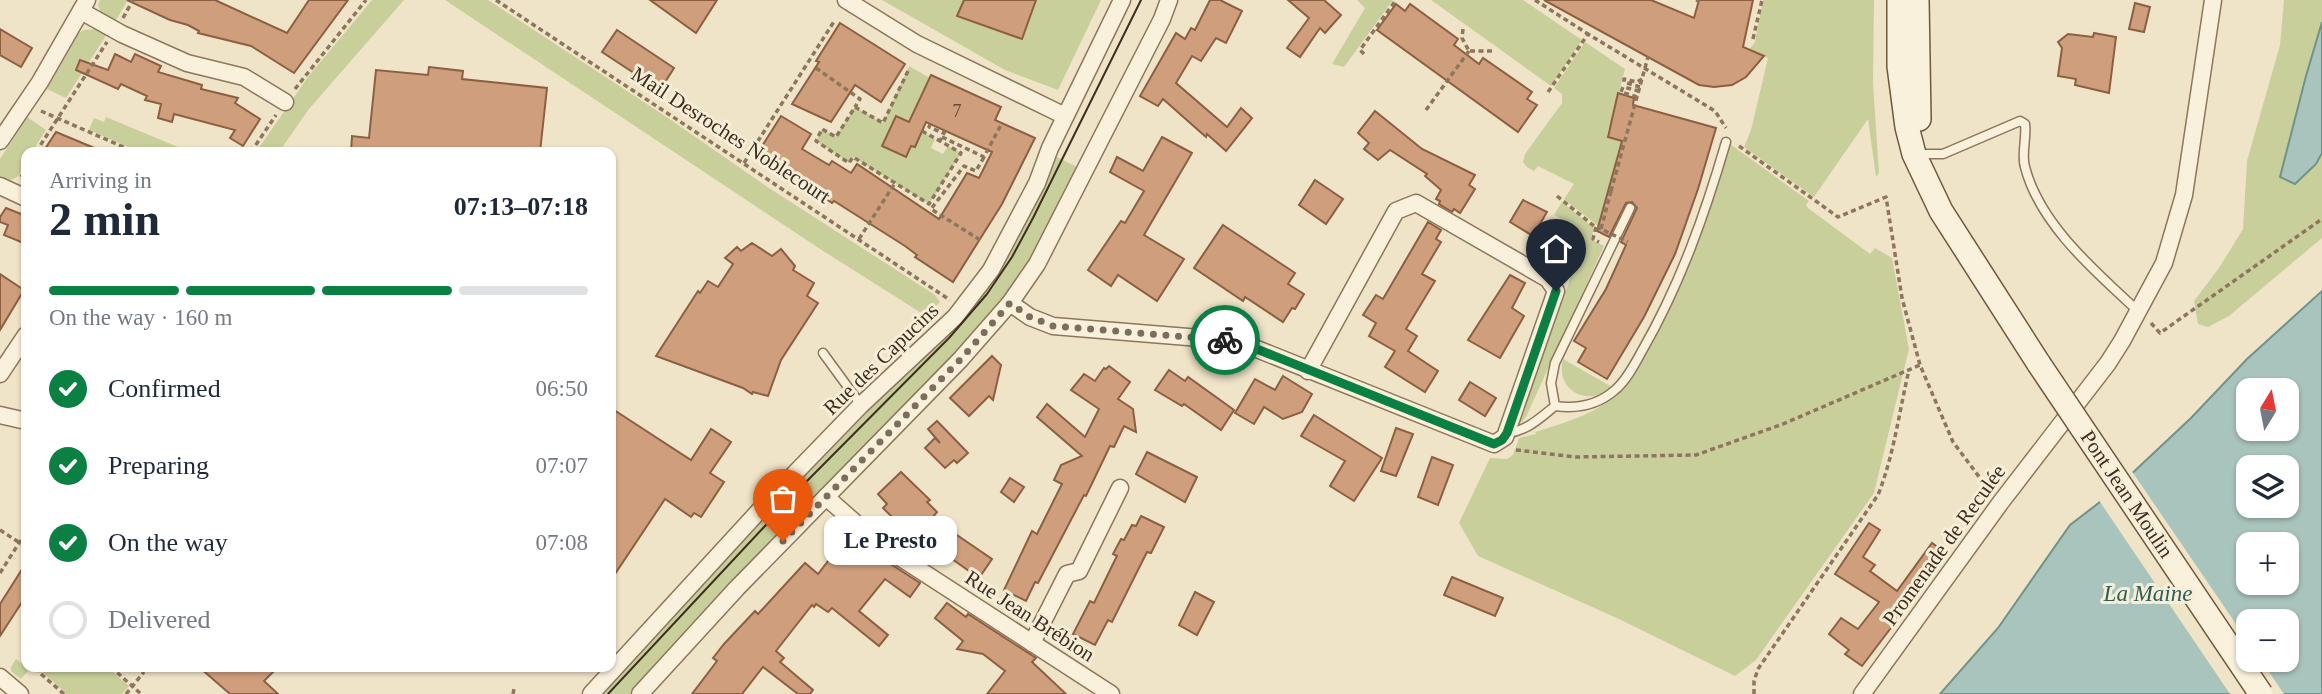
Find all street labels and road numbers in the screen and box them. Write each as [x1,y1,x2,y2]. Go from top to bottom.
street label: Mail Desroches Noblecourt [627,62,835,208]
street label: Rue des Capucins [819,298,943,420]
street label: Pont Jean Moulin [2076,426,2179,563]
street label: Promenade de Reculée [1878,460,2010,630]
street label: Rue Jean Brébion [961,565,1100,667]

